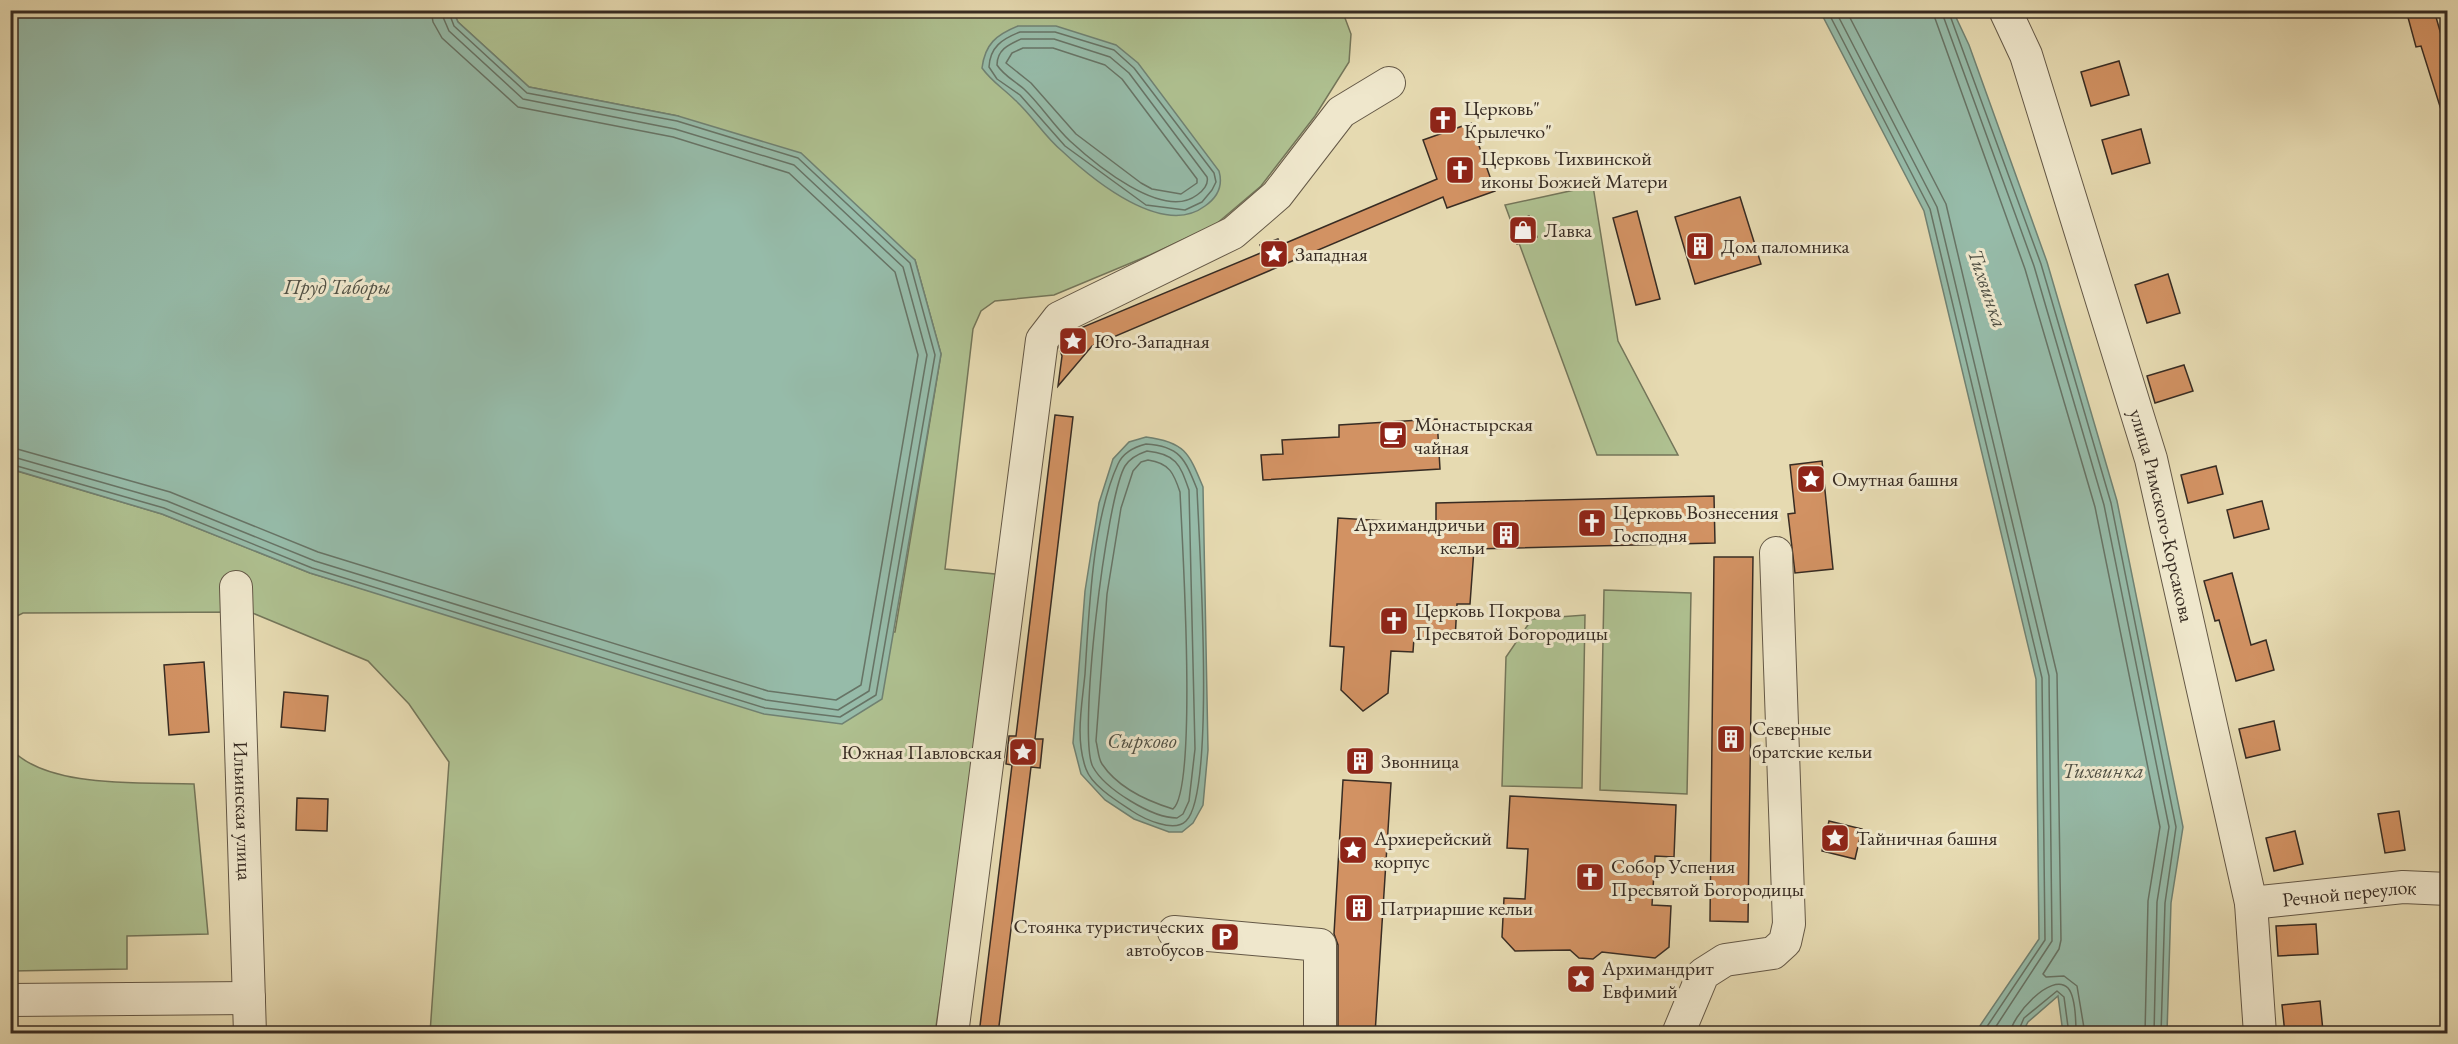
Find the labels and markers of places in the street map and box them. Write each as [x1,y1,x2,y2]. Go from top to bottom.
place label: Церковь" Крылечко" [1464,95,1552,144]
church icon: Церковь" Крылечко" [1427,104,1459,136]
place label: Церковь Тихвинской иконы Божией Матери [1481,145,1668,194]
church icon: Церковь Тихвинской иконы Божией Матери [1444,154,1476,186]
shop icon: Лавка [1507,214,1539,246]
place label: Лавка [1544,217,1592,243]
building icon: Дом паломника [1684,230,1716,262]
place label: Дом паломника [1721,233,1849,259]
place icon: Западная [1258,238,1290,270]
place label: Западная [1295,241,1368,267]
place icon: Юго-Западная [1057,325,1089,357]
place label: Юго-Западная [1094,328,1210,354]
place label: Монастырская чайная [1414,411,1533,460]
cafe icon: Монастырская чайная [1377,419,1409,451]
place icon: Омутная башня [1795,463,1827,495]
place label: Омутная башня [1832,466,1958,492]
place label: Церковь Вознесения Господня [1613,499,1779,548]
church icon: Церковь Вознесения Господня [1576,507,1608,539]
place label: Архимандричьи кельи [1353,511,1485,560]
building icon: Архимандричьи кельи [1490,519,1522,551]
place label: Церковь Покрова Пресвятой Богородицы [1415,597,1608,646]
church icon: Церковь Покрова Пресвятой Богородицы [1378,605,1410,637]
place label: Северные братские кельи [1752,715,1873,764]
building icon: Северные братские кельи [1715,723,1747,755]
place icon: Южная Павловская [1007,736,1039,768]
place label: Южная Павловская [841,739,1002,765]
building icon: Звонница [1344,745,1376,777]
place label: Звонница [1381,748,1459,774]
place icon: Тайничная башня [1819,822,1851,854]
place label: Архиерейский корпус [1373,825,1492,874]
place label: Тайничная башня [1856,825,1997,851]
place icon: Архиерейский корпус [1337,834,1369,866]
place label: Собор Успения Пресвятой Богородицы [1611,853,1804,902]
church icon: Собор Успения Пресвятой Богородицы [1574,861,1606,893]
building icon: Патриаршие кельи [1343,892,1375,924]
place label: Патриаршие кельи [1380,895,1534,921]
place label: Стоянка туристических автобусов [1013,913,1204,962]
parking icon: Стоянка туристических автобусов [1209,921,1241,953]
place label: Архимандрит Евфимий [1601,955,1714,1004]
place icon: Архимандрит Евфимий [1565,963,1597,995]

